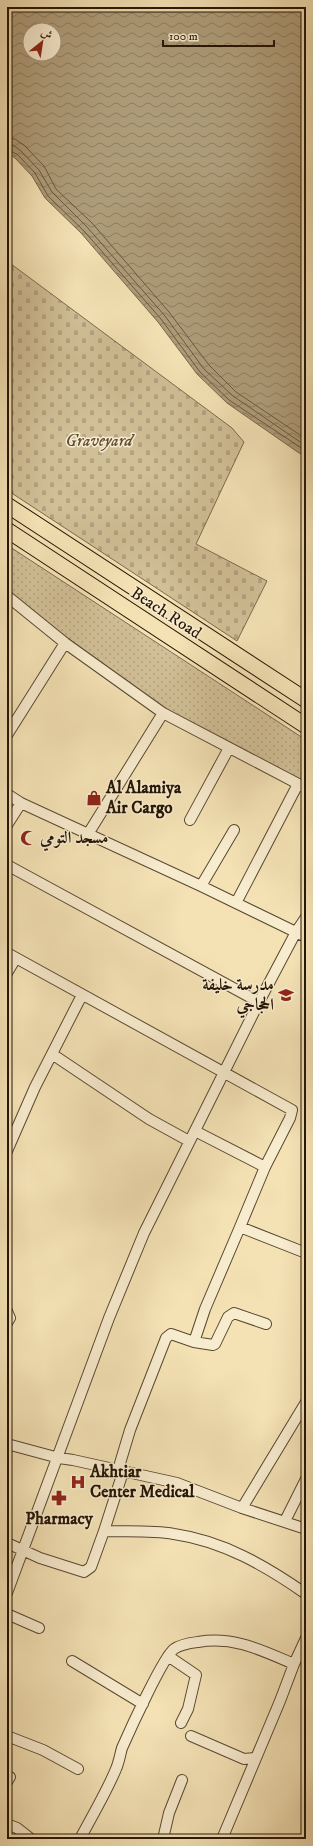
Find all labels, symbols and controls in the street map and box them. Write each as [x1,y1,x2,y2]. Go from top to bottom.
north arrow [22,22,62,62]
scale bar [163,22,274,48]
text: ش [38,25,55,43]
text: 100 m [169,29,198,44]
park label: Graveyard [65,430,135,452]
street label: Beach Road [126,582,206,644]
place label: Al Alamiya Air Cargo [105,777,182,819]
shop icon: Al Alamiya Air Cargo [85,789,103,807]
place label: مسجد التومي [39,827,108,852]
mosque icon: مسجد التومي [19,829,37,847]
place label: مدرسة خليفة الحجاجي [202,974,274,1019]
school or university icon: مدرسة خليفة الحجاجي [277,986,295,1004]
place label: Akhtiar Center Medical [89,1461,195,1503]
hospital icon: Akhtiar Center Medical [69,1473,87,1491]
pharmacy icon: Pharmacy [50,1489,68,1507]
place label: Pharmacy [25,1508,94,1530]

